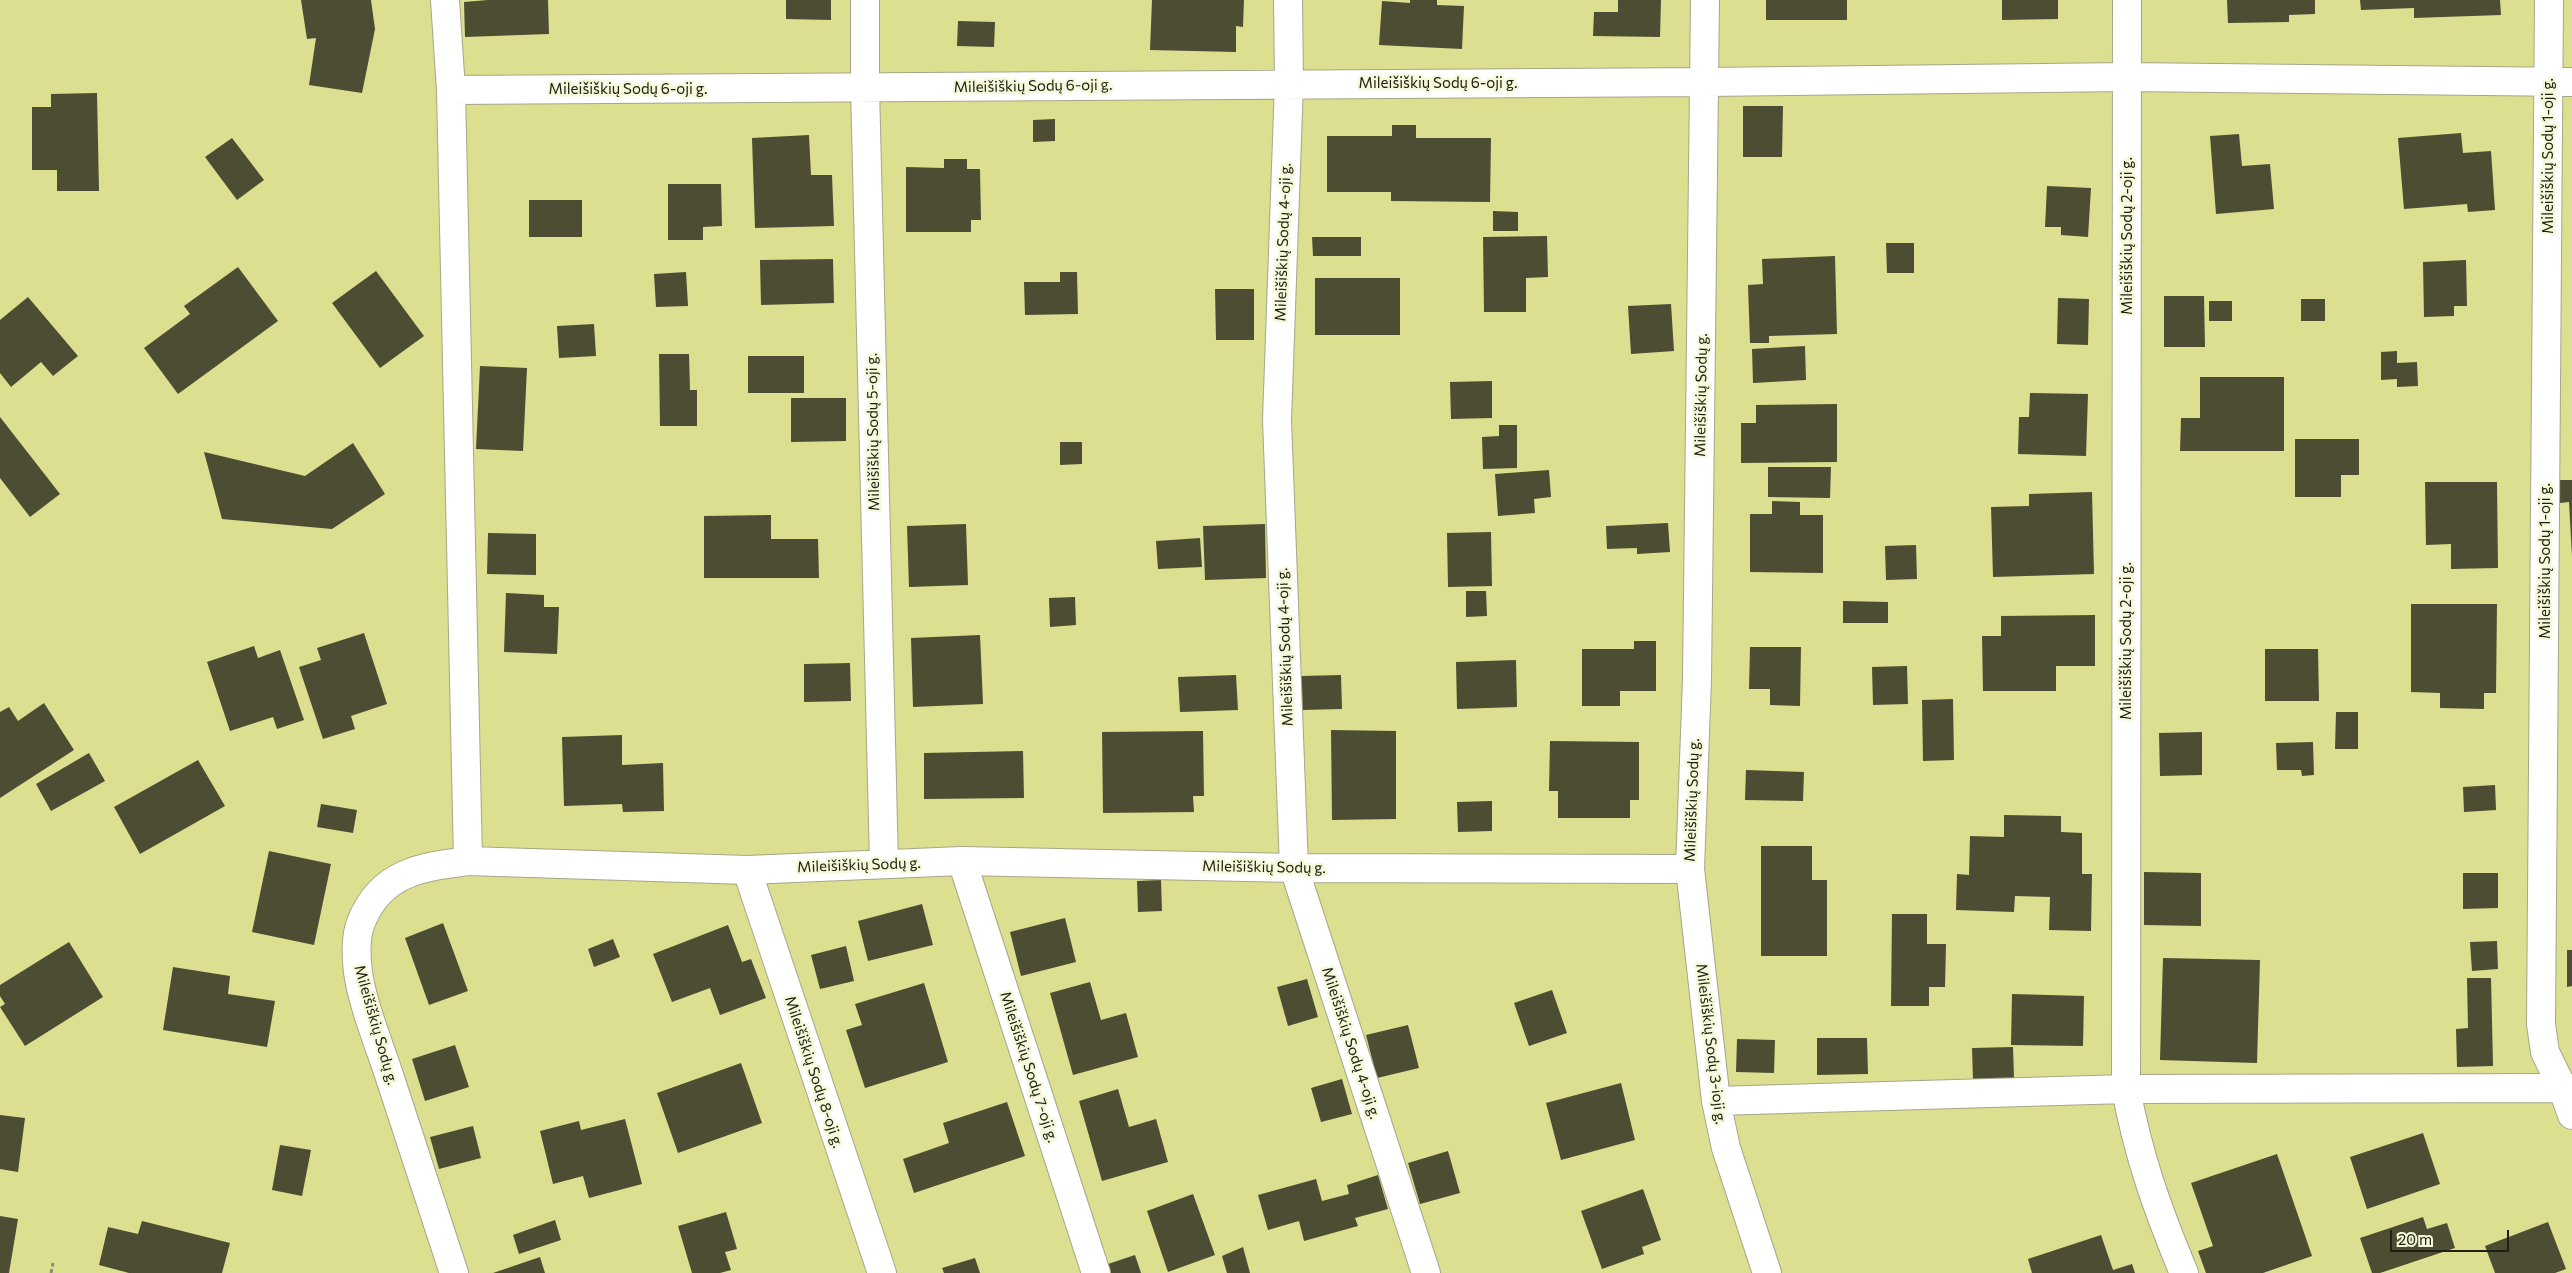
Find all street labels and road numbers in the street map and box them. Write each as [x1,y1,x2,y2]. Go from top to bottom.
street label: Mileišiškių Sodų 6-oji g. [1359,74,1517,92]
street label: Mileišiškių Sodų 6-oji g. [953,76,1113,96]
street label: Mileišiškių Sodų 1-oji g. [2539,78,2557,234]
street label: Mileišiškių Sodų 6-oji g. [549,80,707,98]
street label: Mileišiškių Sodų 2-oji g. [2118,157,2136,315]
street label: Mileišiškių Sodų 4-oji g. [1271,162,1295,322]
street label: Mileišiškių Sodų g. [1691,333,1711,457]
street label: Mileišiškių Sodų 5-oji g. [863,353,883,511]
street label: Mileišiškių Sodų 1-oji g. [2536,483,2554,639]
street label: Mileišiškių Sodų 2-oji g. [2117,562,2135,720]
street label: Mileišiškių Sodų 4-oji g. [1273,567,1297,727]
street label: Mileišiškių Sodų g. [1681,738,1703,862]
street label: Mileišiškių Sodų g. [797,854,921,876]
street label: Mileišiškių Sodų g. [1202,857,1326,877]
street label: Mileišiškių Sodų 3-ioji g. [1692,962,1730,1126]
street label: Mileišiškių Sodų g. [350,963,402,1087]
street label: Mileišiškių Sodų 4-oji g. [1318,965,1384,1121]
street label: Mileišiškių Sodų 7-oji g. [996,989,1062,1145]
street label: Mileišiškių Sodų 8-oji g. [781,994,847,1150]

